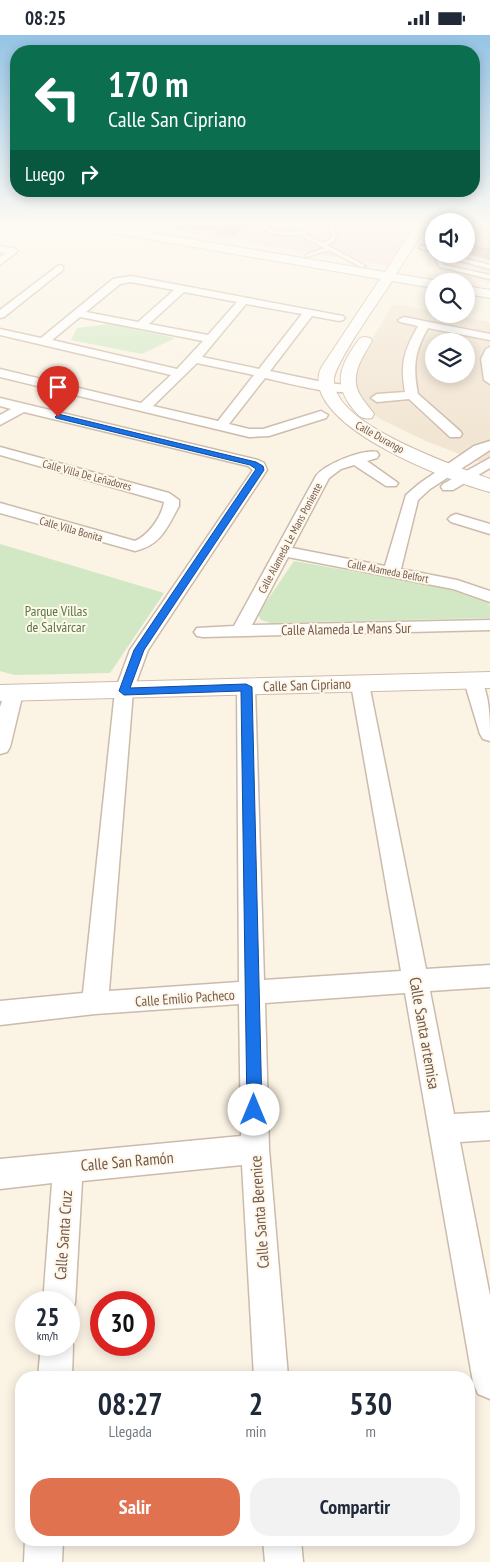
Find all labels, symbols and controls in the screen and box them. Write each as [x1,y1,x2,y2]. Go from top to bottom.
text: 08:25 [25,6,66,30]
text: 170 m [108,61,189,107]
icon: left [25,65,90,130]
text: Calle San Cipriano [108,105,246,133]
icon: right [75,160,103,188]
text: Luego [25,162,65,186]
map controls [425,213,475,383]
button: sound [425,213,475,263]
button: search [425,273,475,323]
button: layers [425,333,475,383]
pin [37,366,79,417]
icon: arrive [44,373,72,401]
street label: Calle Durango [353,418,407,456]
street label: Calle Villa De Leñadores [41,456,133,494]
street label: Calle Alameda Le Mans Poniente [255,480,325,596]
street label: Calle Villa Bonita [38,513,104,545]
street label: Calle Alameda Belfort [346,556,430,586]
park label: Parque Villas de Salvárcar [25,602,87,636]
street label: Calle Alameda Le Mans Sur [281,619,411,639]
street label: Calle San Cipriano [263,674,351,696]
street label: Calle Santa artemisa [405,976,445,1090]
street label: Calle Emilio Pacheco [135,986,235,1010]
position arrow [227,1083,279,1135]
street label: Calle San Ramón [80,1147,174,1175]
street label: Calle Santa Berenice [245,1155,273,1269]
street label: Calle Santa Cruz [50,1189,76,1280]
speed limit sign: 30 [90,1291,155,1356]
text: 25 [36,1301,59,1333]
text: km/h [37,1328,58,1343]
text: 08:27 [98,1384,163,1423]
text: 2 [249,1384,263,1423]
text: 530 [349,1384,392,1423]
text: Llegada [108,1421,152,1441]
text: min [245,1421,266,1441]
text: m [365,1421,376,1441]
button: Salir [30,1478,240,1536]
button: Compartir [250,1478,460,1536]

